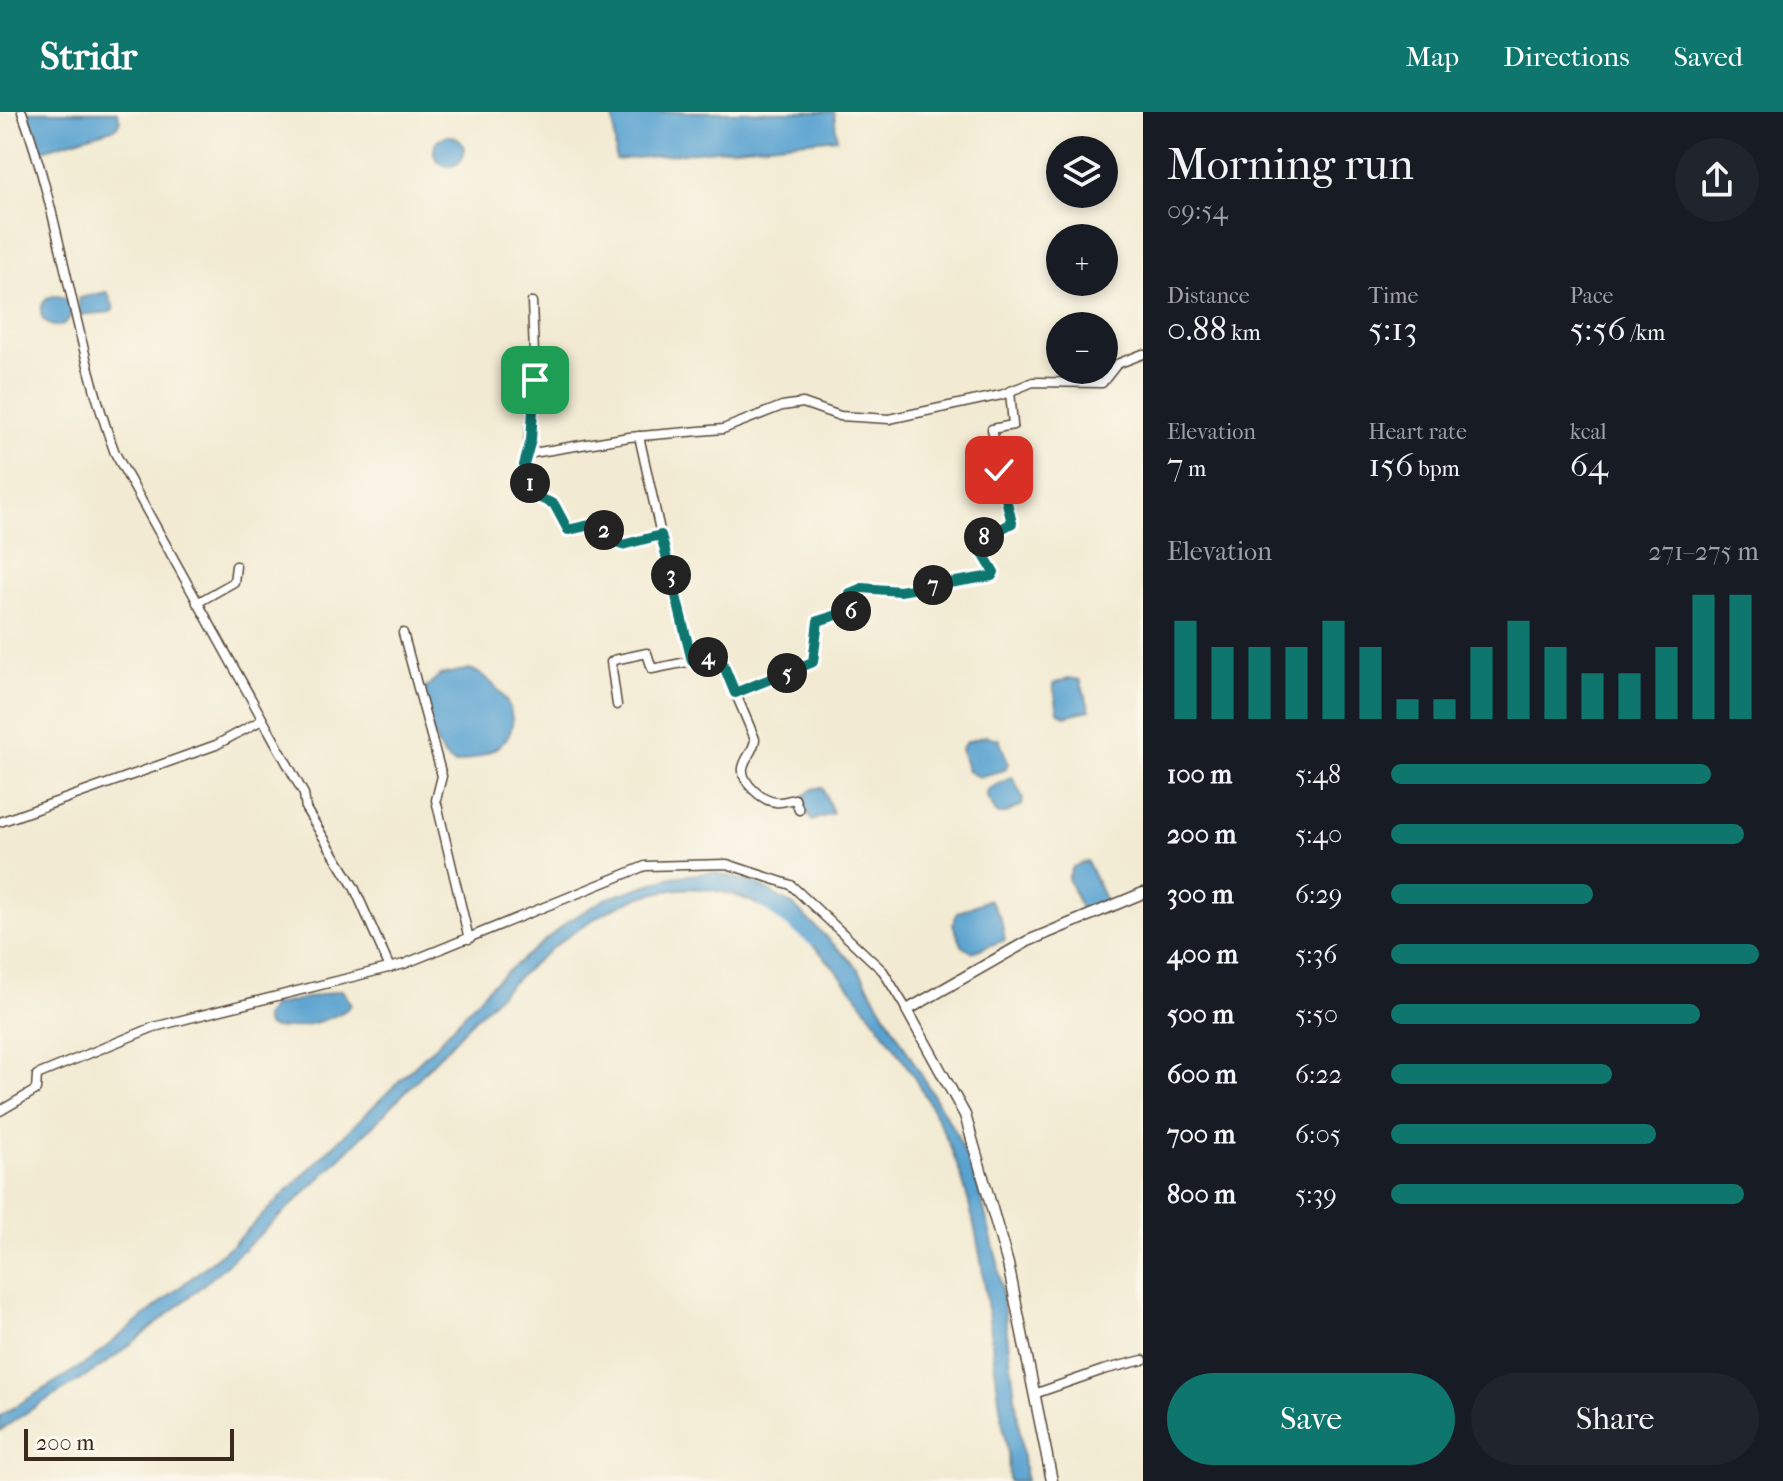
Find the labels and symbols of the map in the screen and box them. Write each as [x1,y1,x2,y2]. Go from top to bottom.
pin [501,346,569,414]
pin [965,436,1033,504]
pin: 1 [510,463,550,503]
pin: 2 [584,510,624,550]
pin: 8 [964,517,1004,557]
pin: 3 [651,555,691,595]
pin: 7 [913,565,953,605]
pin: 6 [831,591,871,631]
pin: 4 [688,637,728,677]
pin: 5 [767,653,807,693]
scale bar [24,1425,234,1461]

